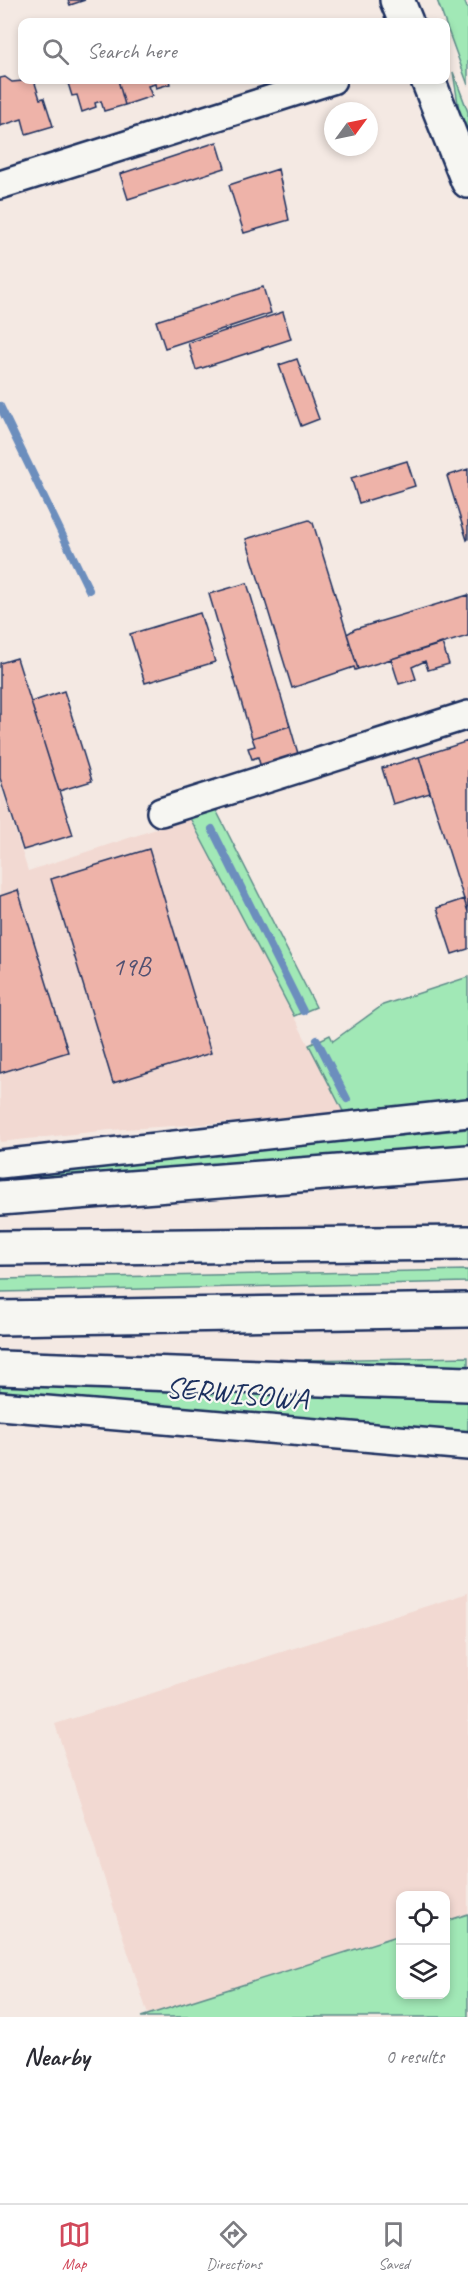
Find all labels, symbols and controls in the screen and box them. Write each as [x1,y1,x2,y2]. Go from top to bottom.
search box [18,18,450,84]
icon: search [39,35,72,68]
text: Search here [87,37,177,65]
north arrow [324,102,378,156]
house number: 19B [112,949,152,983]
street label: SERWISOWA [165,1368,311,1418]
map controls [396,1891,450,1999]
button: locate [396,1891,450,1945]
button: layers [396,1945,450,1999]
text: Nearby [24,2040,89,2073]
text: 0 results [385,2044,444,2069]
tab: Map [58,2218,91,2274]
tab: Directions [206,2218,262,2274]
tab: Saved [377,2218,410,2274]

